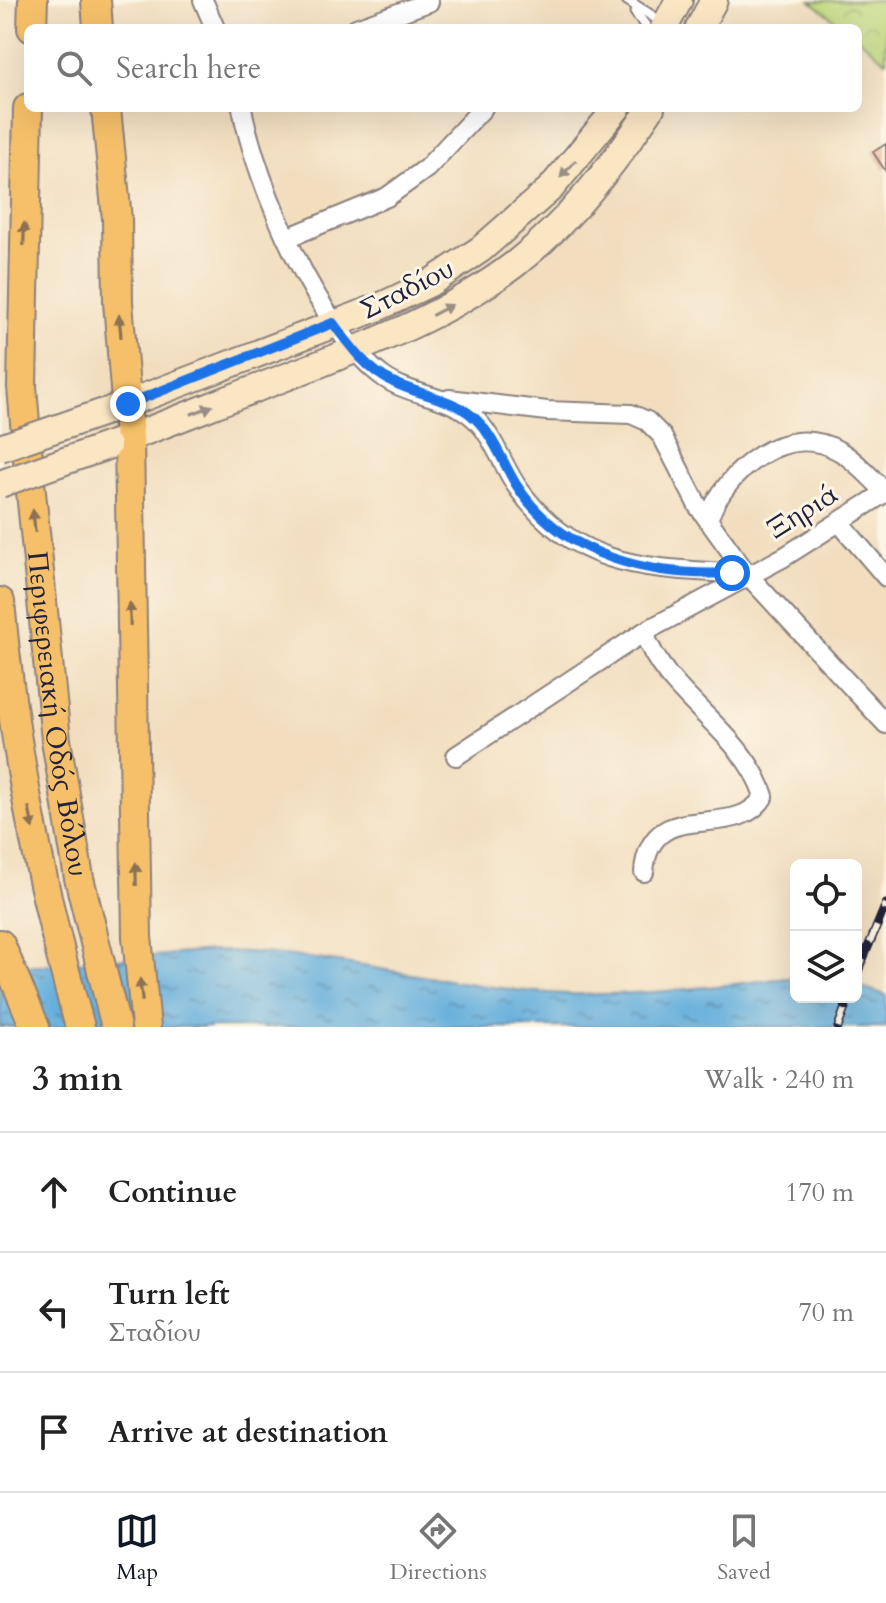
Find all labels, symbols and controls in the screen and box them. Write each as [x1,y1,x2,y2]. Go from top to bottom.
search box [24,24,862,112]
icon: search [52,46,96,90]
text: Search here [116,48,261,89]
one-way arrow [560,159,578,178]
one-way arrow [18,221,31,246]
street label: Σταδίου [354,249,460,329]
one-way arrow [431,303,453,317]
one-way arrow [114,313,127,338]
route end [110,386,146,422]
one-way arrow [190,403,214,416]
street label: Ξηριά [760,474,846,548]
one-way arrow [27,508,40,533]
street label: Περιφερειακή Οδός Βόλου [18,549,97,879]
route start [714,555,750,591]
one-way arrow [124,601,136,626]
one-way arrow [25,806,38,831]
map controls [790,859,862,1003]
button: locate [790,859,862,931]
one-way arrow [130,861,142,886]
button: layers [790,931,862,1003]
one-way arrow [135,977,148,1002]
text: 3 min [32,1056,123,1102]
text: Walk · 240 m [704,1062,854,1097]
icon: ahead [32,1170,76,1214]
text: Continue [108,1172,237,1213]
text: 170 m [785,1175,854,1210]
text: Turn left [108,1274,230,1315]
icon: left [32,1290,76,1334]
text: 70 m [798,1295,854,1330]
text: Σταδίου [108,1315,201,1350]
icon: arrive [32,1410,76,1454]
text: Arrive at destination [108,1412,388,1453]
tab: Map [115,1509,159,1587]
tab: Directions [390,1509,487,1587]
tab: Saved [717,1509,771,1587]

